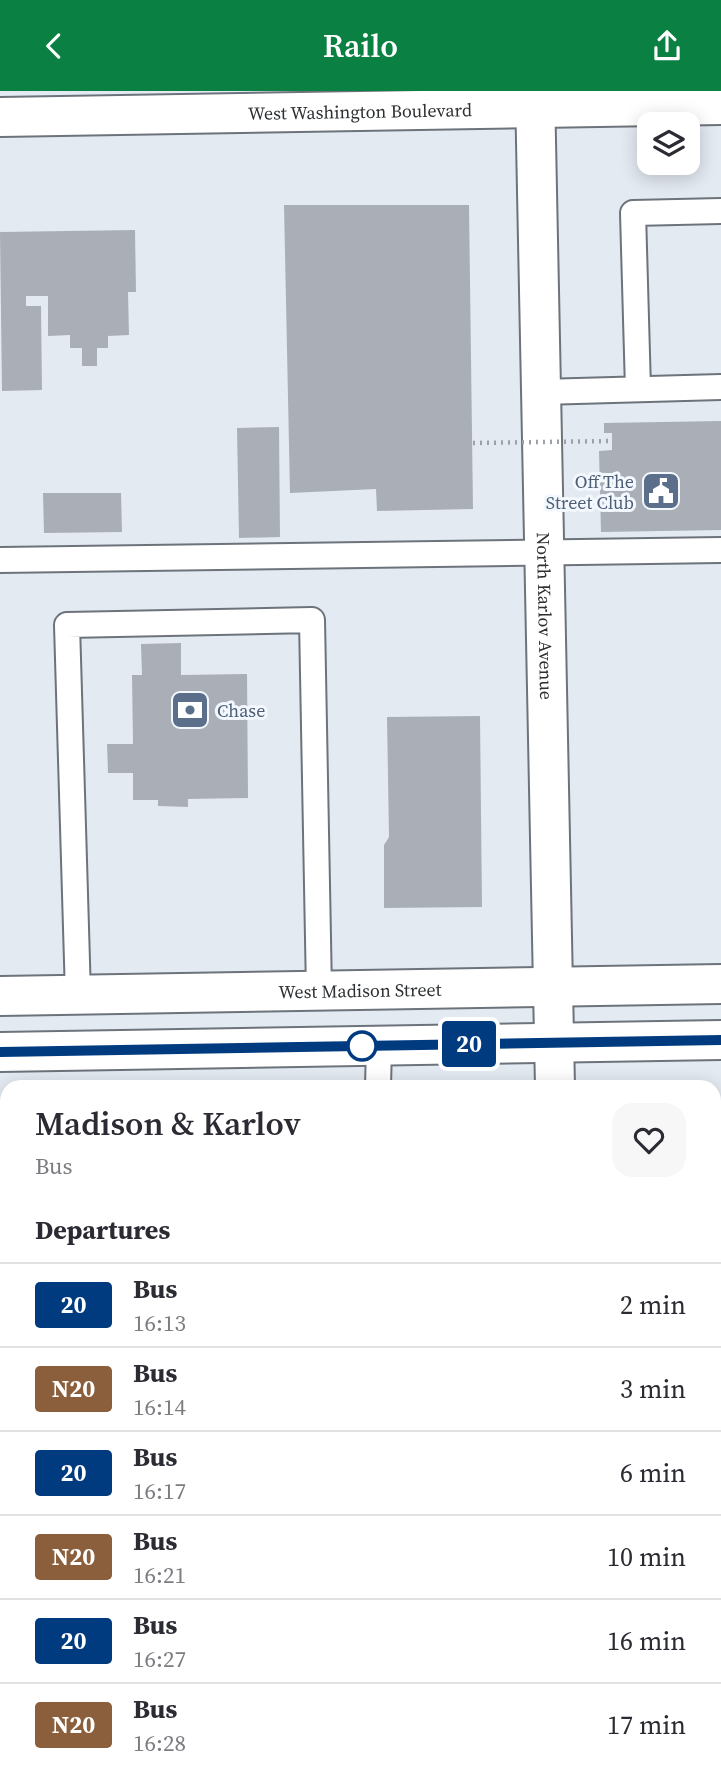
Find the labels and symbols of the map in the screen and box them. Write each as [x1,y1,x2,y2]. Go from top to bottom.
street label: West Washington Boulevard [248,97,472,125]
place label: Off The Street Club [546,469,634,515]
public building icon: Off The Street Club [640,470,682,512]
street label: North Karlov Avenue [531,532,560,700]
bank icon: Chase [169,689,211,731]
place label: Chase [217,698,265,723]
street label: West Madison Street [278,976,442,1004]
line badge: 20 [438,1021,500,1067]
unlabelled marker [347,1031,377,1061]

